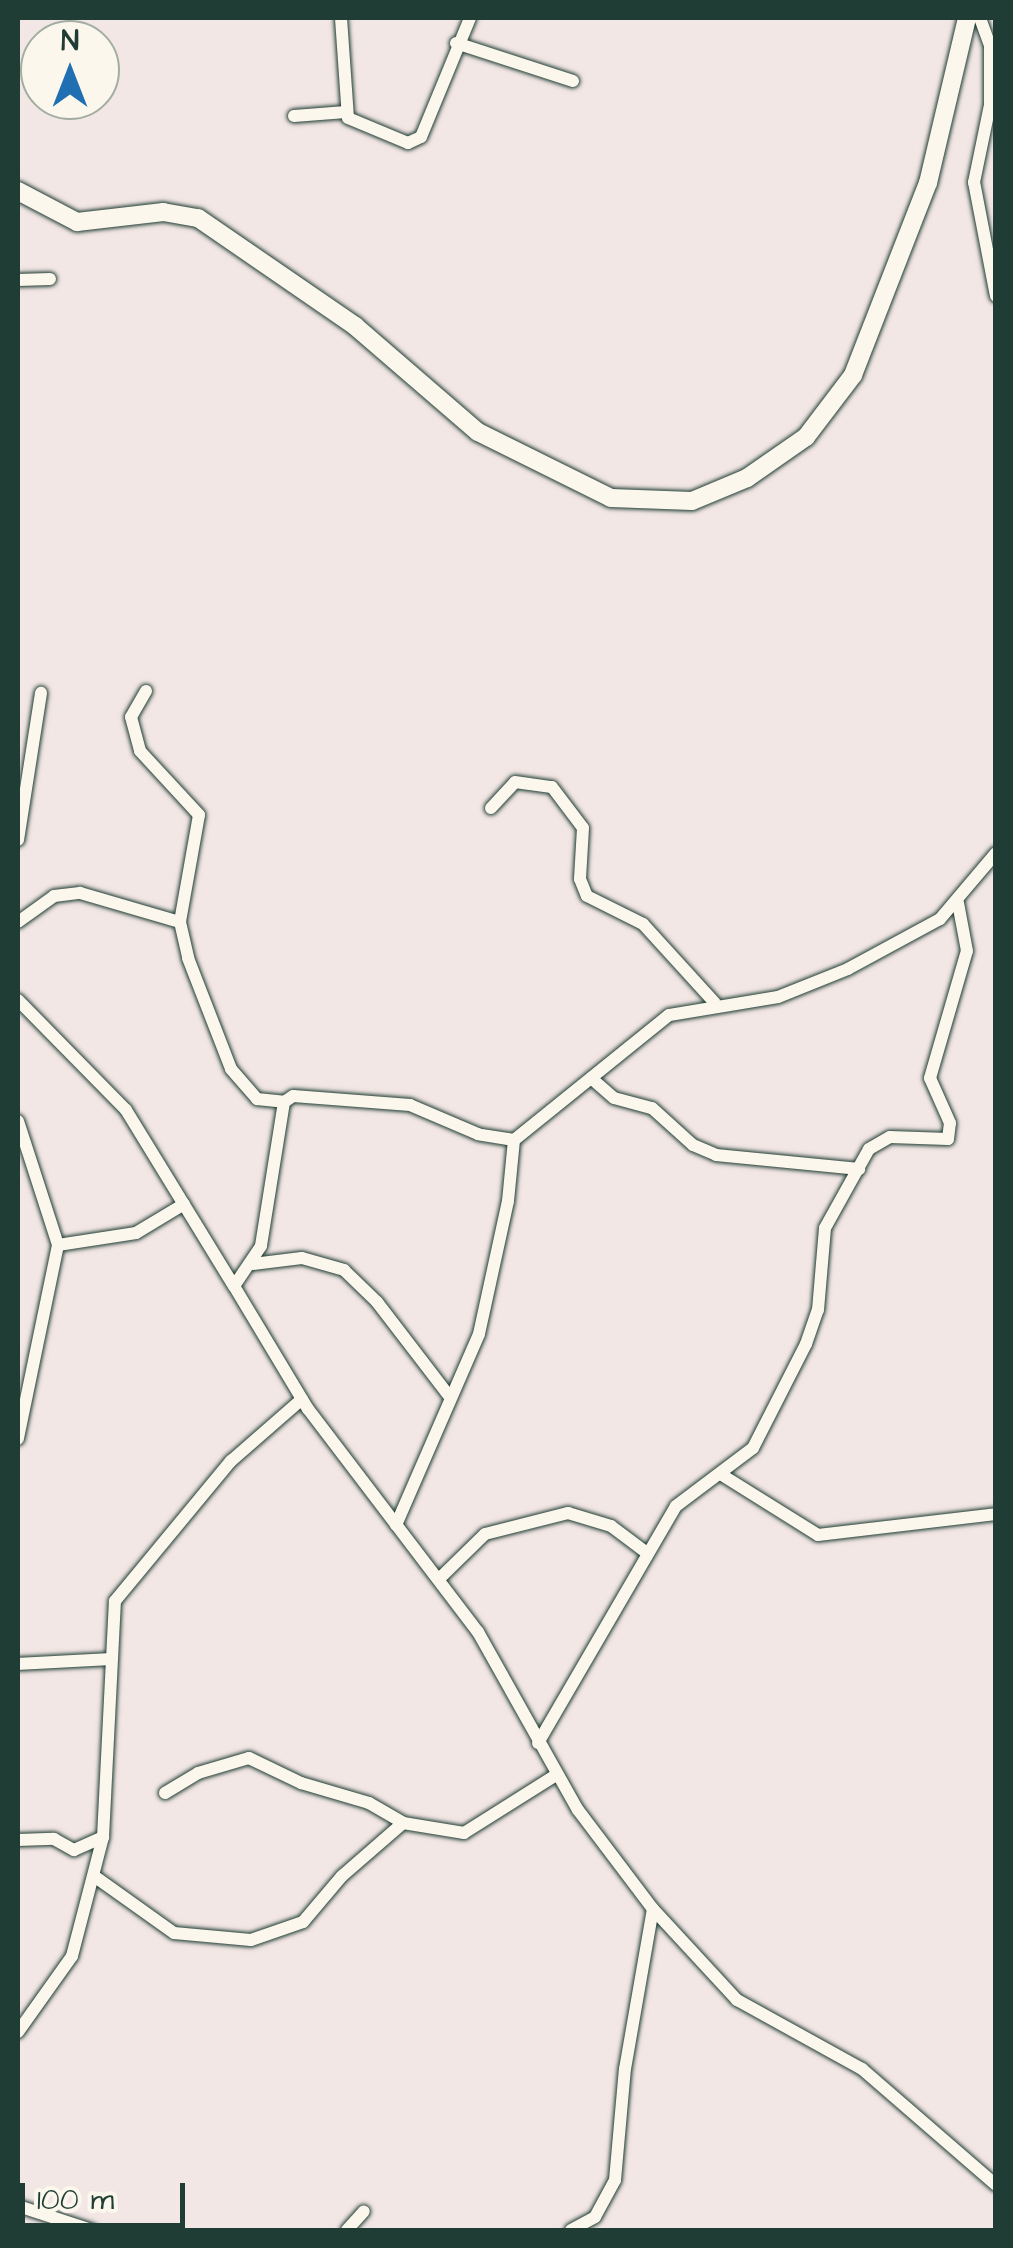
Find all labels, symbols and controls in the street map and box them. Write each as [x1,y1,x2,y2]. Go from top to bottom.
north arrow [20,20,120,120]
text: N [61,22,79,61]
scale bar [25,2163,190,2225]
text: 100 m [37,2179,114,2221]

